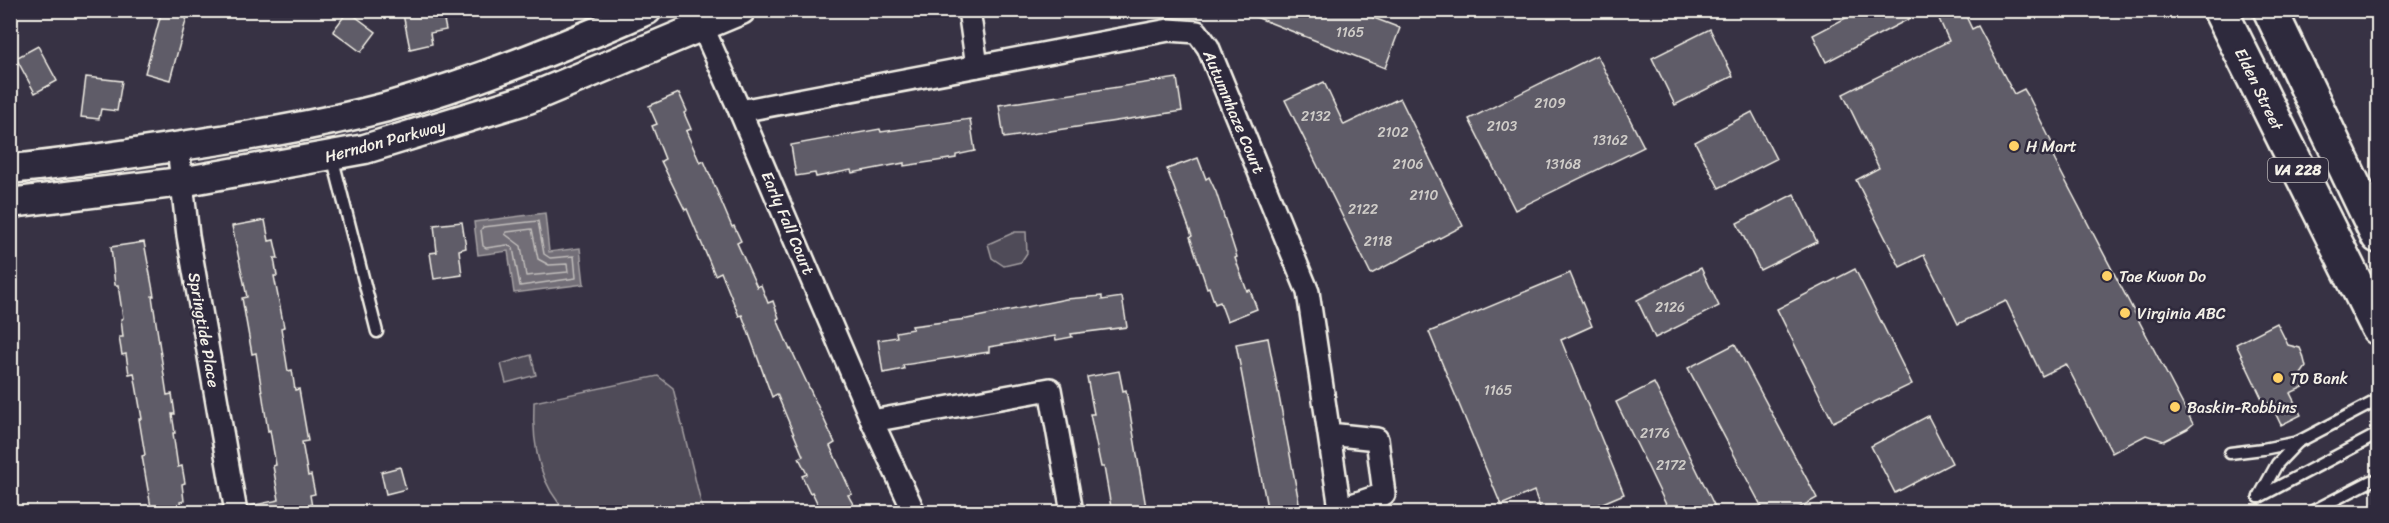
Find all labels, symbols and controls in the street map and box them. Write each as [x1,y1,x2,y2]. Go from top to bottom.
house number: 1165 [1336,20,1365,45]
street label: Elden Street [2226,43,2292,136]
street label: Autumnhaze Court [1194,45,1273,179]
house number: 2109 [1534,91,1566,116]
house number: 2132 [1301,104,1331,129]
street label: Herndon Parkway [321,111,449,171]
house number: 2103 [1487,114,1518,139]
house number: 2102 [1377,120,1409,145]
house number: 13162 [1592,128,1628,153]
place label: H Mart [2026,132,2077,161]
marker: H Mart [2007,139,2021,153]
house number: 2106 [1393,152,1423,177]
house number: 13168 [1545,152,1582,177]
road number: VA 228 [2268,158,2328,182]
street label: Early Fall Court [753,166,823,280]
house number: 2110 [1410,183,1439,208]
house number: 2122 [1348,197,1378,222]
house number: 2118 [1364,229,1393,254]
place label: Tae Kwon Do [2119,262,2206,291]
marker: Tae Kwon Do [2100,269,2114,283]
street label: Springtide Place [180,270,228,390]
house number: 2126 [1655,295,1685,320]
place label: Virginia ABC [2137,299,2226,328]
marker: Virginia ABC [2118,306,2132,320]
place label: TD Bank [2290,364,2349,393]
marker: TD Bank [2271,371,2285,385]
house number: 1165 [1484,378,1513,403]
place label: Baskin-Robbins [2187,393,2298,422]
marker: Baskin-Robbins [2168,400,2182,414]
house number: 2176 [1640,421,1670,446]
house number: 2172 [1656,453,1686,478]

